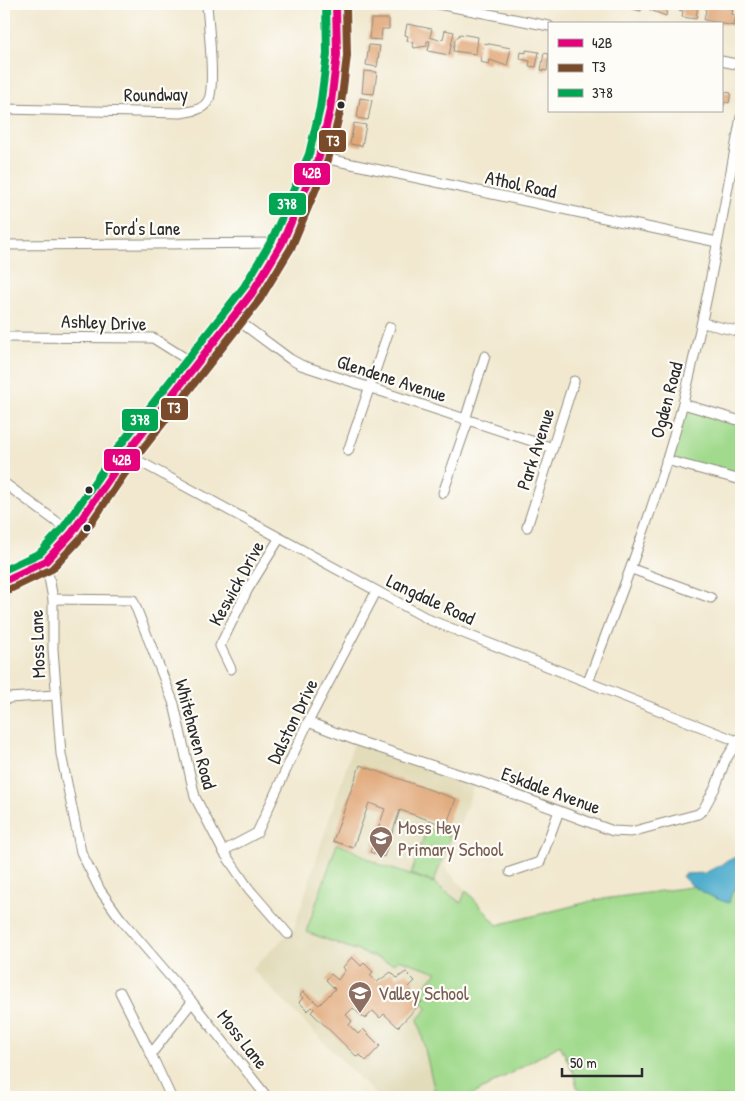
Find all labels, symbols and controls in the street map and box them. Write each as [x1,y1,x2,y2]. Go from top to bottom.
legend [548,22,722,112]
text: 42B [592,32,612,53]
text: T3 [592,56,606,77]
street label: Roundway [124,80,188,108]
text: 378 [592,82,613,103]
unlabelled marker [336,100,346,110]
line badge: T3 [318,129,347,153]
text: T3 [326,131,340,150]
line badge: 42B [293,162,331,186]
text: 42B [303,163,321,182]
street label: Athol Road [483,164,559,204]
line badge: 378 [268,192,307,216]
text: 378 [277,194,297,213]
street label: Ford's Lane [105,215,181,241]
street label: Ashley Drive [61,308,148,336]
street label: Glendene Avenue [334,348,451,408]
street label: Ogden Road [643,358,689,441]
line badge: T3 [160,397,189,421]
text: T3 [167,398,181,417]
street label: Park Avenue [510,404,561,493]
line badge: 378 [121,408,159,432]
text: 378 [130,410,150,429]
line badge: 42B [103,448,141,472]
text: 42B [113,450,131,469]
unlabelled marker [84,485,94,495]
unlabelled marker [82,523,92,533]
street label: Keswick Drive [202,536,270,630]
street label: Langdale Road [383,567,480,631]
street label: Moss Lane [23,609,51,679]
street label: Dalston Drive [260,674,324,768]
street label: Whitehaven Road [169,676,223,792]
street label: Eskdale Avenue [498,760,605,820]
place label: Moss Hey Primary School [398,814,504,862]
school or university icon: Moss Hey Primary School [368,825,394,859]
school or university icon: Valley School [347,980,373,1014]
place label: Valley School [378,980,470,1006]
street label: Moss Lane [212,1004,275,1074]
scale bar [562,1046,642,1078]
text: 50 m [570,1052,597,1073]

